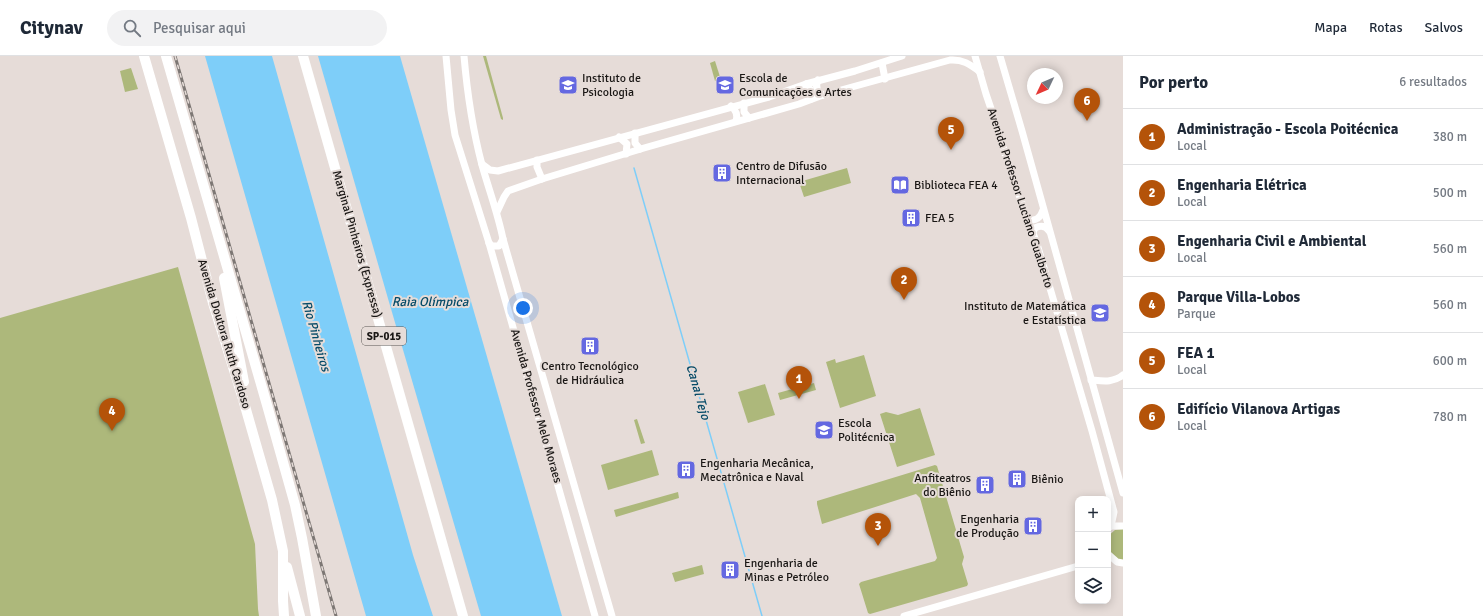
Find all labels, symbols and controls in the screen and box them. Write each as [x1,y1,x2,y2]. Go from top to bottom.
search box [107,10,387,46]
text: Citynav [20,16,83,40]
icon: search [121,17,143,39]
text: Pesquisar aqui [153,19,246,37]
text: Mapa [1314,19,1347,36]
text: Rotas [1369,19,1403,36]
text: Salvos [1425,19,1463,36]
north arrow [1027,68,1063,104]
place label: Instituto de Psicologia [582,71,641,100]
place label: Escola de Comunicações e Artes [739,71,852,100]
text: Por perto [1139,72,1208,93]
school or university icon: Instituto de Psicologia [557,74,579,96]
school or university icon: Escola de Comunicações e Artes [714,74,736,96]
text: 6 resultados [1399,74,1467,90]
pin: 6 [1074,88,1100,121]
street label: Avenida Professor Luciano Gualberto [984,106,1056,290]
pin: 5 [938,117,964,150]
text: Administração - Escola Poitécnica [1177,120,1398,138]
text: 1 [1148,129,1156,145]
text: 380 m [1433,129,1467,145]
text: Local [1177,138,1207,154]
place label: Centro de Difusão Internacional [736,159,827,188]
building icon: Centro de Difusão Internacional [711,162,733,184]
street label: Marginal Pinheiros (Expressa) [329,169,385,319]
library icon: Biblioteca FEA 4 [889,174,911,196]
text: Engenharia Elétrica [1177,176,1307,194]
place label: Biblioteca FEA 4 [914,178,998,193]
text: 2 [1148,185,1156,201]
text: 500 m [1433,185,1467,201]
text: Local [1177,194,1207,210]
building icon: FEA 5 [900,207,922,229]
place label: FEA 5 [925,211,955,226]
text: Engenharia Civil e Ambiental [1177,232,1367,250]
text: 3 [1148,241,1156,257]
text: 560 m [1433,241,1467,257]
text: Local [1177,250,1207,266]
street label: Avenida Doutora Ruth Cardoso [194,257,254,411]
pin: 2 [891,267,917,300]
text: Parque Villa-Lobos [1177,288,1300,306]
water label: Raia Olímpica [392,294,469,310]
text: 4 [1148,297,1156,313]
text: 560 m [1433,297,1467,313]
your location [513,298,533,318]
water label: Rio Pinheiros [298,299,334,375]
place label: Instituto de Matemática e Estatística [964,299,1086,328]
school or university icon: Instituto de Matemática e Estatística [1089,302,1111,324]
text: Parque [1177,306,1216,322]
road number: SP-015 [362,327,406,345]
street label: Avenida Professor Melo Moraes [507,327,565,485]
building icon: Centro Tecnológico de Hidráulica [579,335,601,357]
text: FEA 1 [1177,344,1215,362]
text: 5 [1148,353,1156,369]
text: 600 m [1433,353,1467,369]
place label: Centro Tecnológico de Hidráulica [541,359,639,388]
water label: Canal Tejo [682,362,714,423]
text: Local [1177,362,1207,378]
pin: 1 [786,366,812,399]
pin: 4 [99,398,125,431]
text: Edifício Vilanova Artigas [1177,400,1340,418]
text: 6 [1148,409,1156,425]
text: 780 m [1433,409,1467,425]
place label: Escola Politécnica [838,416,895,445]
text: Local [1177,418,1207,434]
school or university icon: Escola Politécnica [813,419,835,441]
place label: Engenharia Mecânica, Mecatrônica e Naval [700,456,814,485]
building icon: Engenharia Mecânica, Mecatrônica e Naval [675,459,697,481]
building icon: Biênio [1006,468,1028,490]
place label: Anfiteatros do Biênio [914,471,971,500]
place label: Biênio [1031,472,1064,487]
building icon: Anfiteatros do Biênio [974,474,996,496]
map controls [1075,496,1111,604]
button: + [1075,496,1111,532]
place label: Engenharia de Produção [956,512,1019,541]
pin: 3 [865,513,891,546]
building icon: Engenharia de Produção [1022,515,1044,537]
button: − [1075,532,1111,568]
place label: Engenharia de Minas e Petróleo [744,556,829,585]
building icon: Engenharia de Minas e Petróleo [719,559,741,581]
button: layers [1075,568,1111,604]

